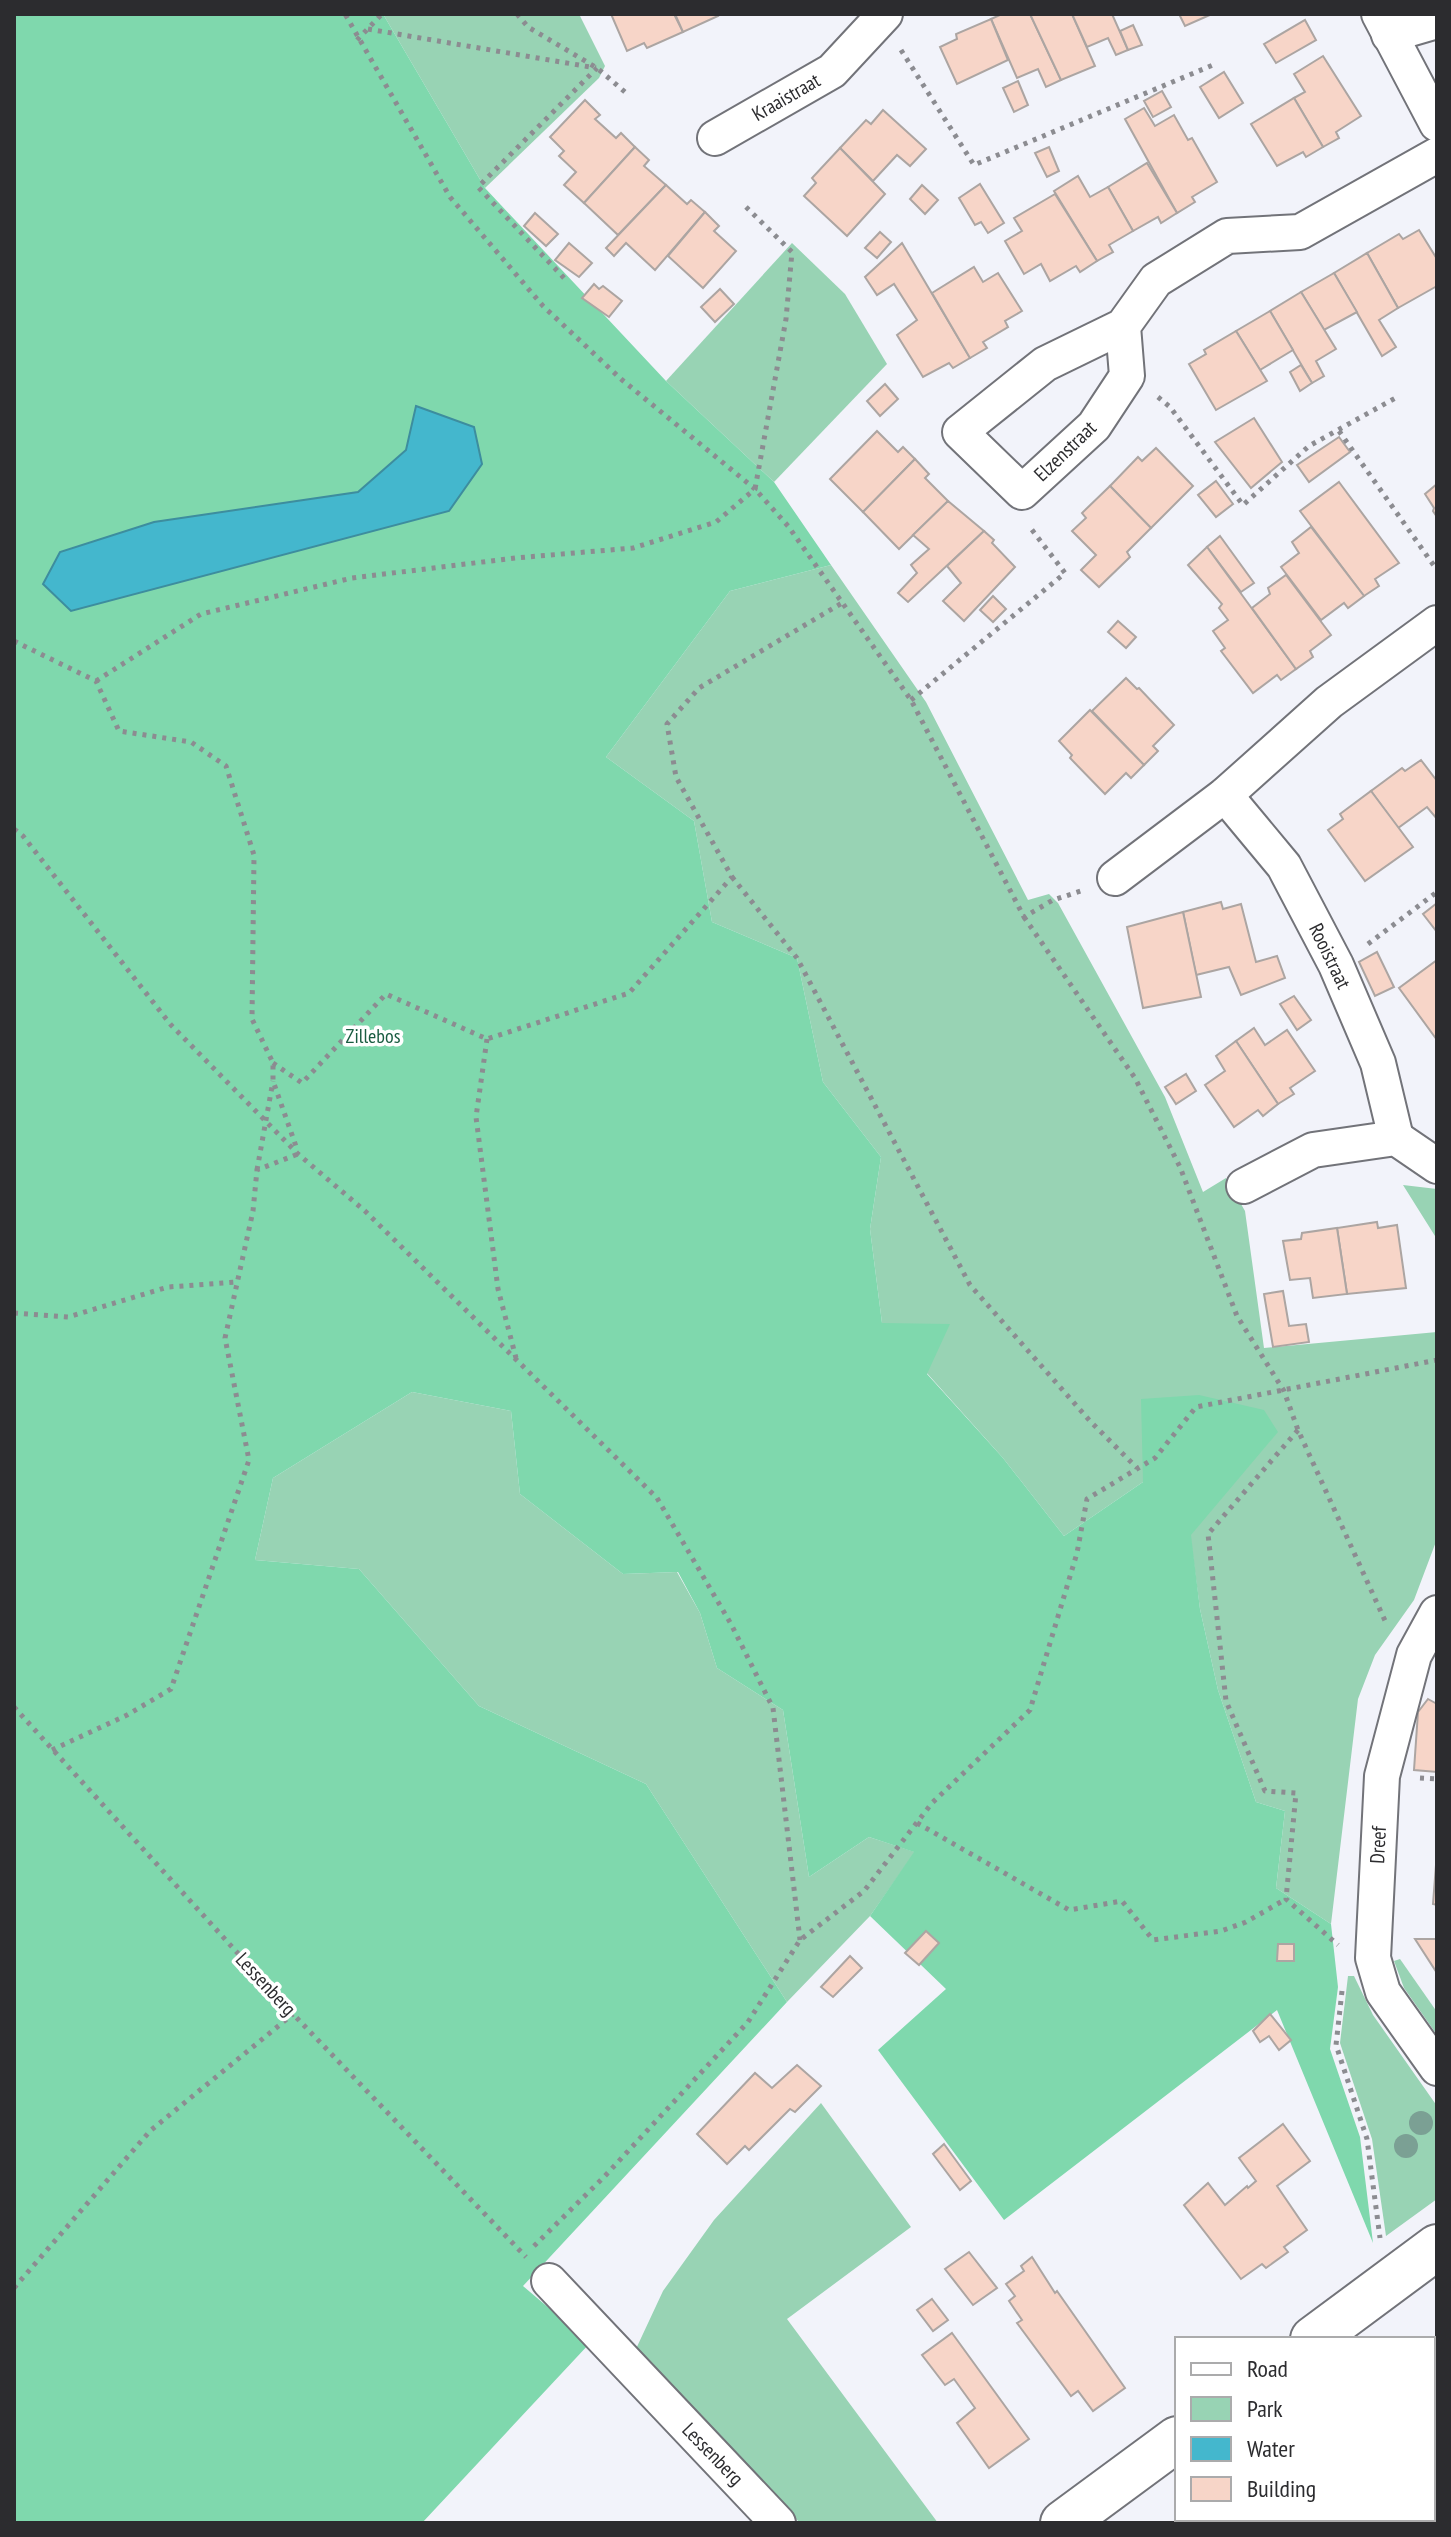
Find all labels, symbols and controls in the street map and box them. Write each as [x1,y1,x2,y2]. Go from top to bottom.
street label: Kraaistraat [747,67,825,127]
street label: Elzenstraat [1028,415,1102,487]
street label: Rooistraat [1303,919,1357,993]
park label: Zillebos [346,1023,401,1049]
street label: Dreef [1364,1825,1392,1864]
street label: Lessenberg [230,1947,302,2021]
legend [1175,2337,1435,2521]
text: Road [1247,2353,1288,2384]
text: Park [1247,2393,1283,2424]
street label: Lessenberg [677,2417,749,2491]
text: Water [1247,2433,1295,2464]
text: Building [1247,2473,1316,2504]

